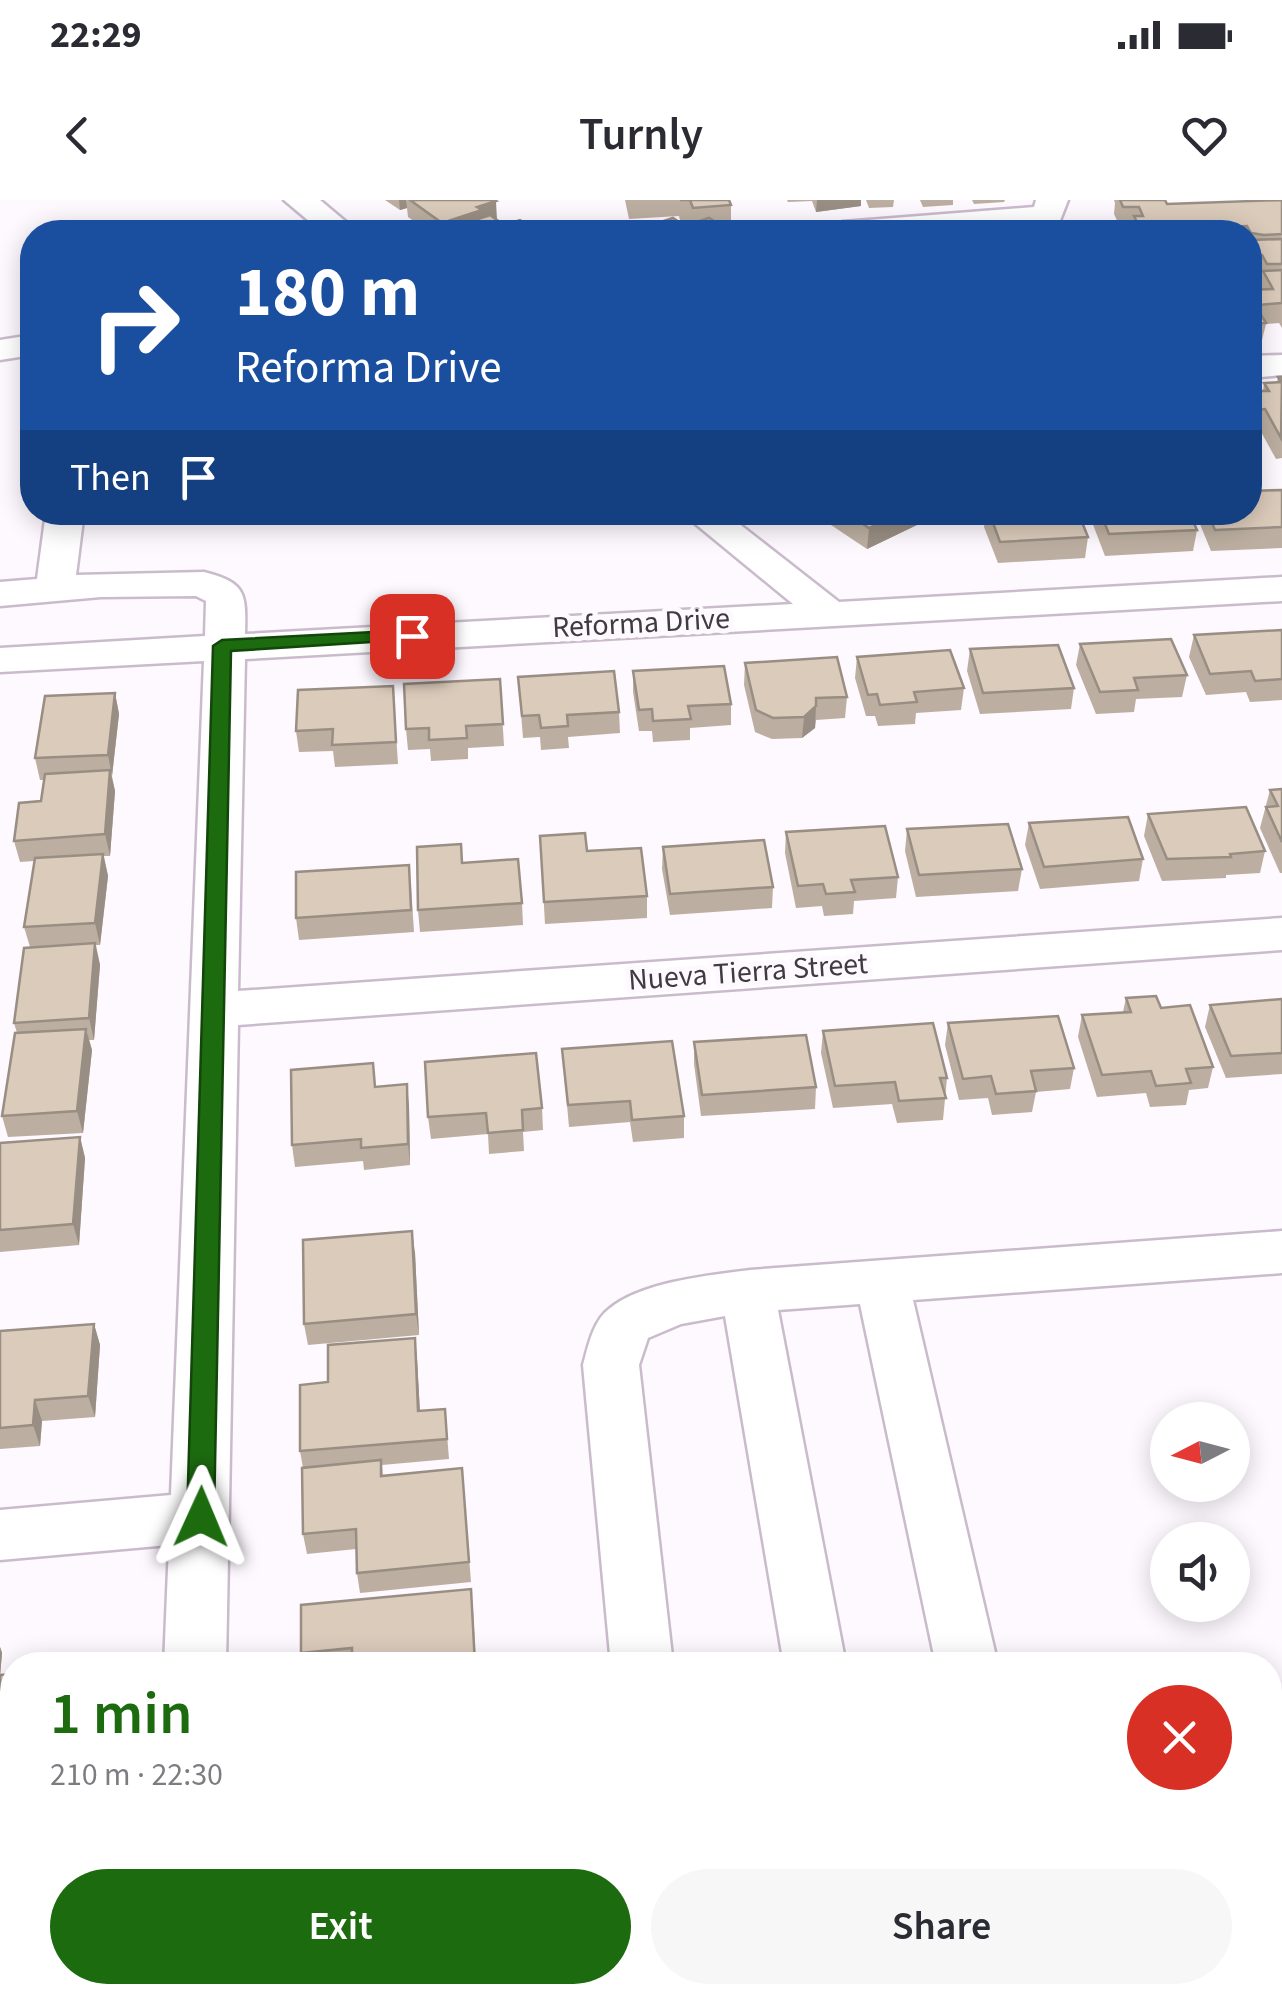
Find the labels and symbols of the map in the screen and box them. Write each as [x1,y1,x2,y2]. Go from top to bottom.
pin [370,594,455,679]
street label: Reforma Drive [551,597,731,649]
street label: Nueva Tierra Street [627,942,869,1002]
north arrow [1150,1402,1250,1502]
position arrow [149,1465,253,1569]

